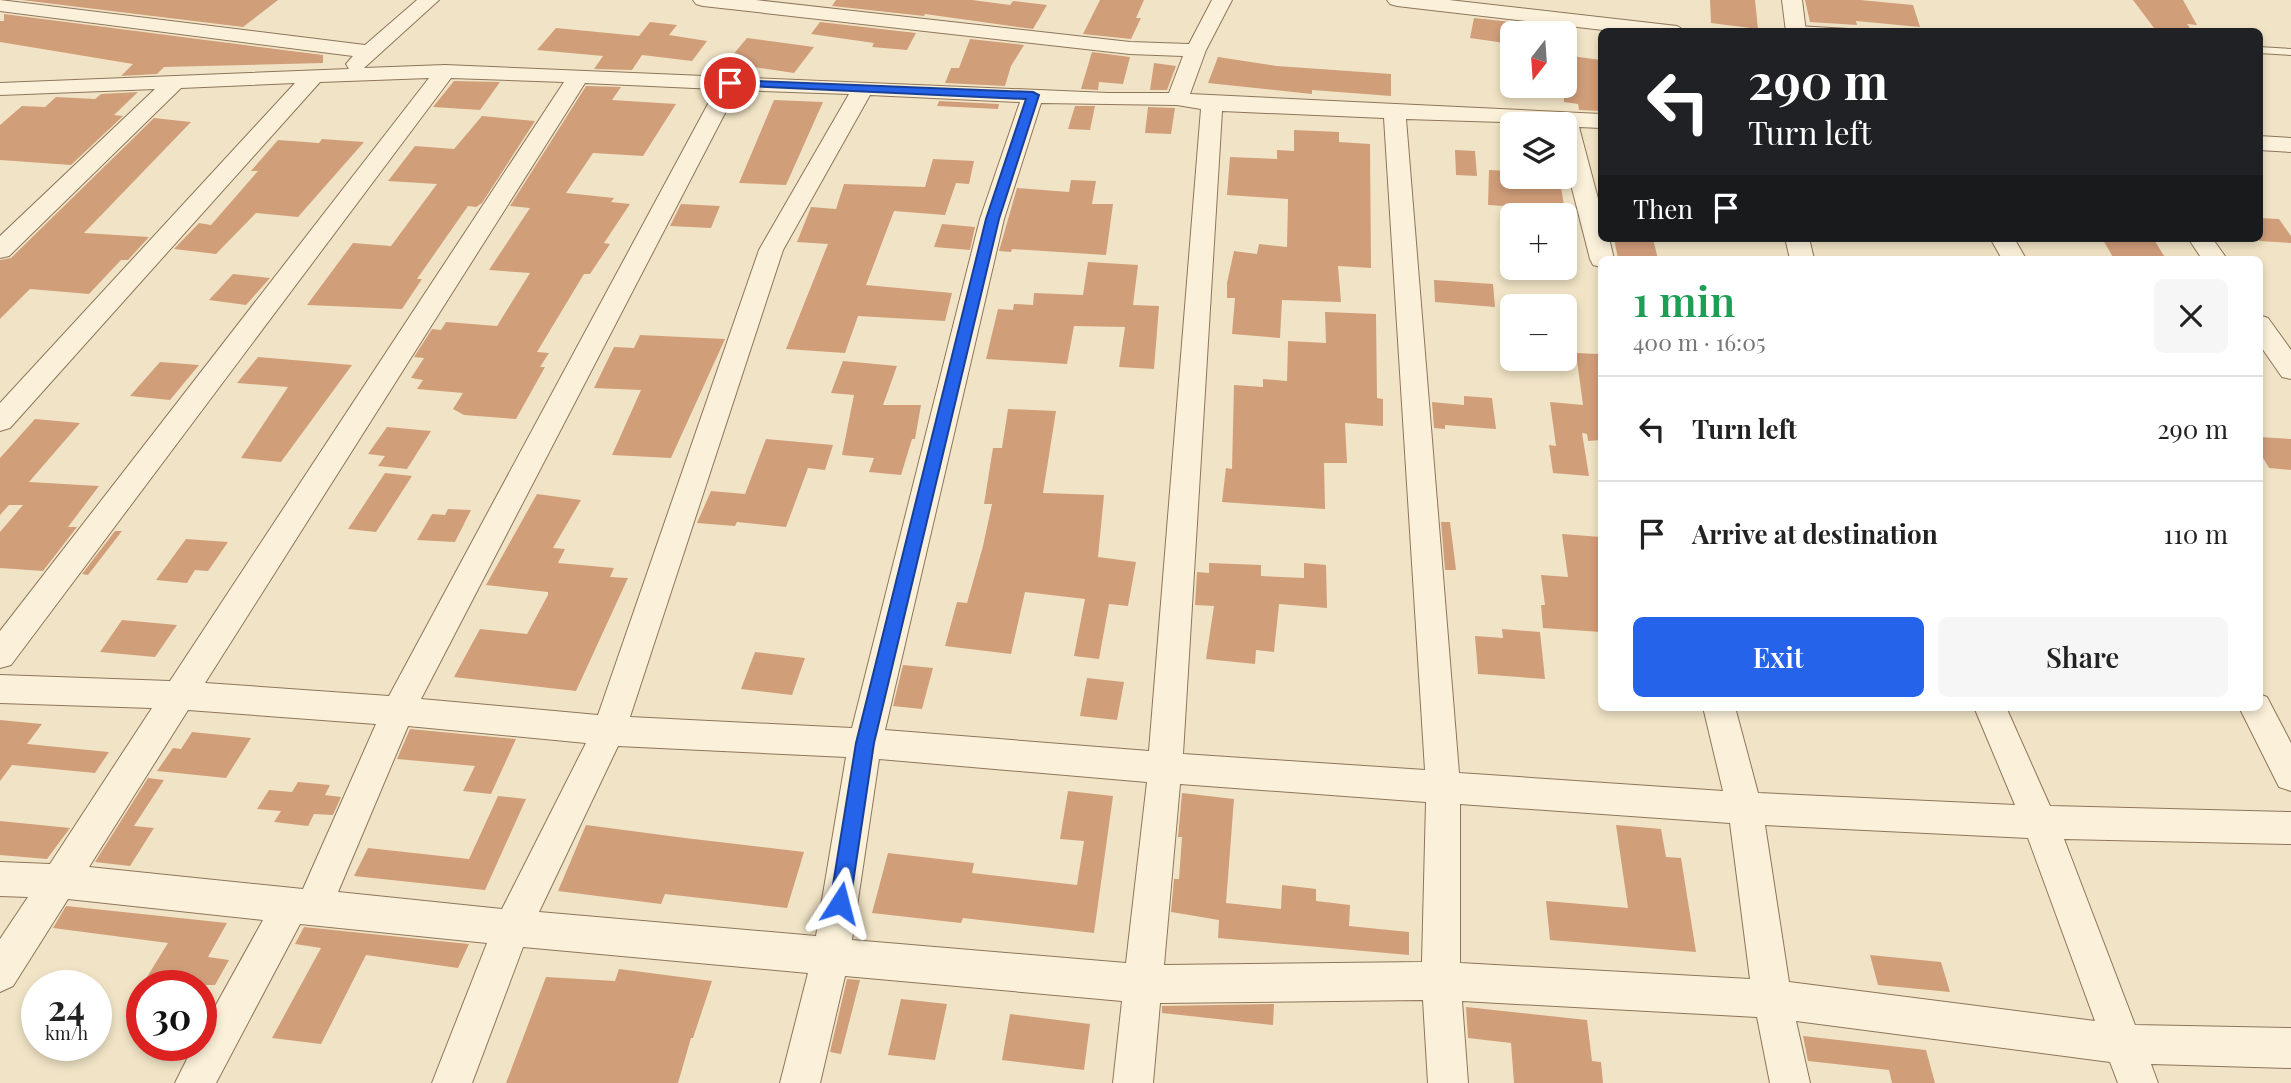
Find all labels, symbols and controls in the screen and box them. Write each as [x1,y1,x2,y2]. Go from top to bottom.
north arrow [1500,21,1577,98]
map controls [1500,21,1577,371]
text: 290 m [1748,47,1888,112]
pin [700,53,760,113]
icon: left [1633,56,1724,147]
icon: arrive [711,64,749,102]
text: Turn left [1748,110,1872,153]
button: layers [1500,112,1577,189]
icon: arrive [1707,189,1745,227]
text: Then [1633,191,1693,226]
button: + [1500,203,1577,280]
text: 1 min [1633,272,1735,328]
button: close [2154,279,2228,353]
button: − [1500,294,1577,371]
text: 400 m · 16:05 [1633,326,1766,357]
icon: left [1633,410,1671,448]
text: Turn left [1692,411,1797,446]
text: 290 m [2157,411,2228,446]
icon: arrive [1633,515,1671,553]
text: Arrive at destination [1692,516,1938,551]
text: 110 m [2164,516,2228,551]
button: Exit [1633,617,1924,697]
button: Share [1938,617,2228,697]
position arrow [803,866,877,940]
speed limit sign: 30 [126,970,217,1061]
text: 24 [48,983,85,1030]
text: km/h [45,1021,88,1045]

